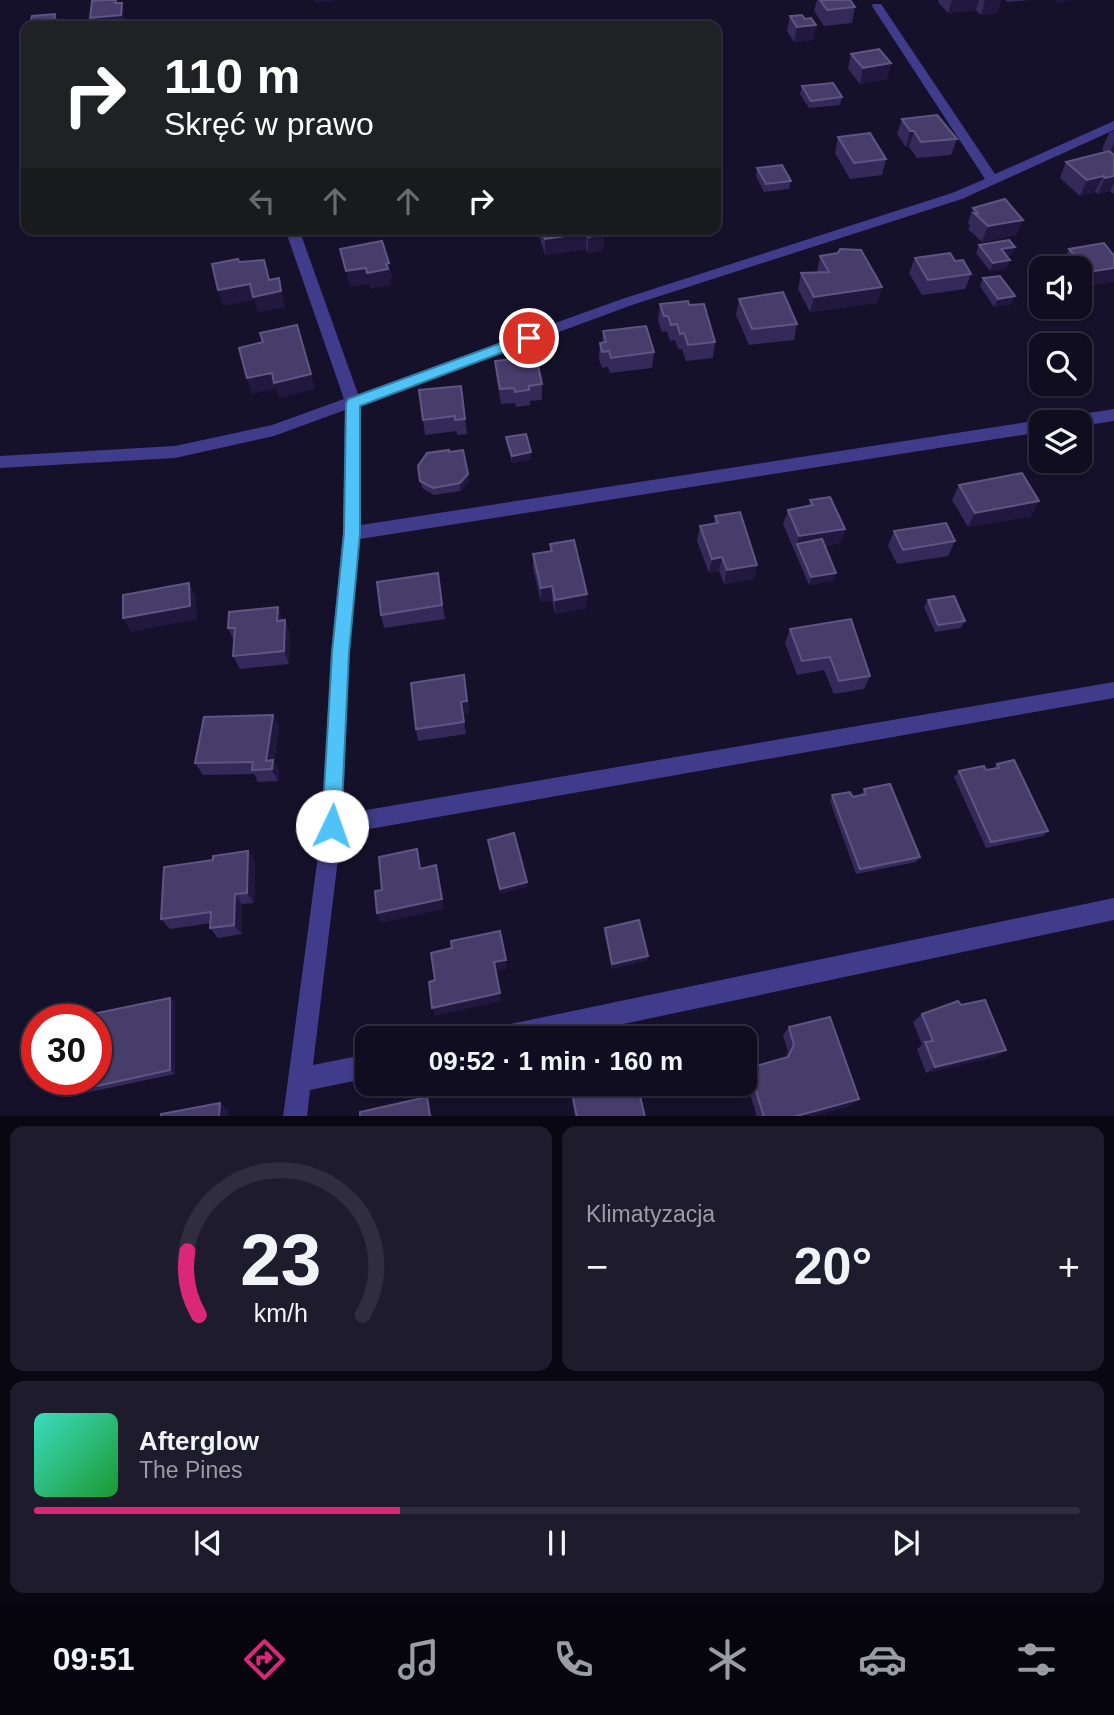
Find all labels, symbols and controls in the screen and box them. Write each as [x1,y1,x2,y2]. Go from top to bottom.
icon: right [49,49,140,140]
text: 110 m [164,49,300,103]
text: Skręć w prawo [164,106,374,142]
icon: left [243,182,281,220]
icon: ahead [316,182,354,220]
icon: ahead [389,182,427,220]
icon: right [462,182,500,220]
map controls [1029,256,1092,473]
button: sound [1029,256,1092,319]
pin [499,308,559,368]
icon: arrive [510,319,548,357]
button: search [1029,333,1092,396]
button: layers [1029,410,1092,473]
position arrow [295,789,369,863]
speed limit sign: 30 [21,1004,112,1095]
text: 09:52 · 1 min · 160 m [429,1046,683,1076]
text: Klimatyzacja [586,1201,715,1227]
text: 23 [241,1219,321,1300]
text: 20° [794,1237,872,1295]
text: − [586,1246,608,1288]
text: + [1058,1246,1080,1288]
text: km/h [254,1298,308,1326]
text: Afterglow [139,1426,259,1456]
text: The Pines [139,1457,243,1483]
icon: previous [189,1524,227,1562]
icon: pause [538,1524,576,1562]
icon: next [887,1524,925,1562]
icon: directions [240,1635,289,1684]
icon: music [394,1635,443,1684]
icon: phone [549,1635,598,1684]
icon: climate [703,1635,752,1684]
icon: car [858,1635,907,1684]
icon: filters [1012,1635,1061,1684]
text: 09:51 [53,1641,135,1677]

